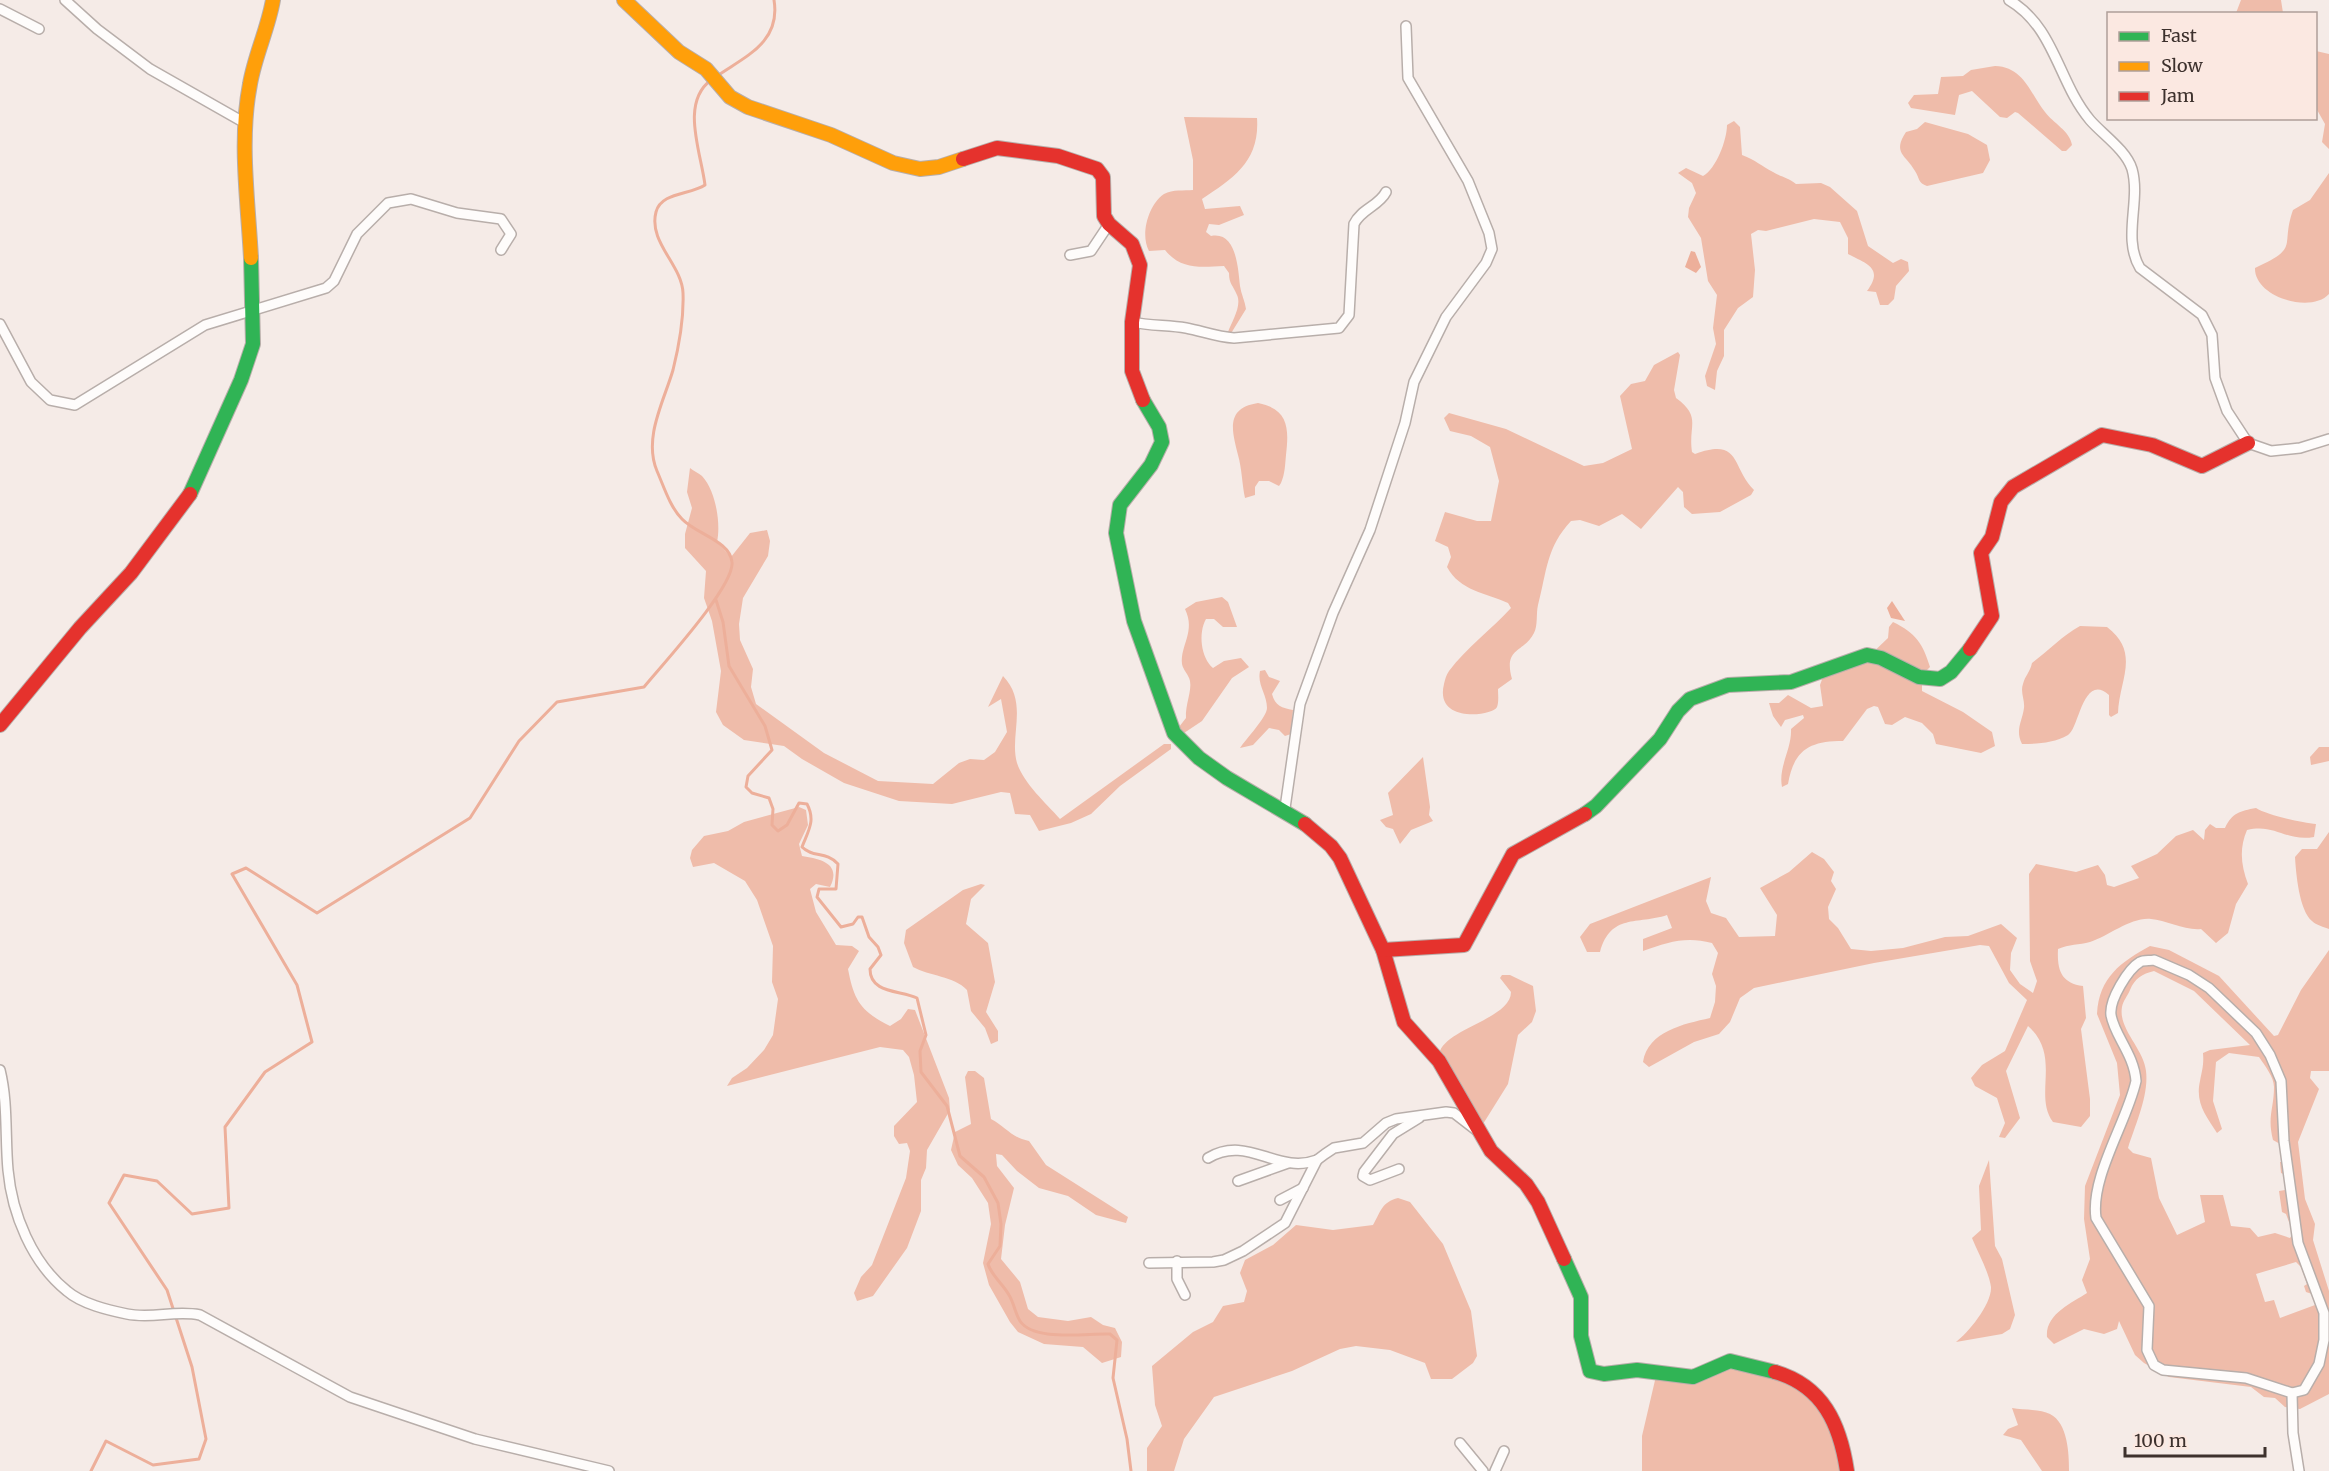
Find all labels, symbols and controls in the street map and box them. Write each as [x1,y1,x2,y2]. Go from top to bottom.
legend [2107,12,2317,120]
text: Fast [2161,24,2197,47]
text: Slow [2161,54,2204,77]
text: Jam [2160,84,2195,107]
scale bar [2125,1420,2264,1458]
text: 100 m [2134,1429,2187,1452]

